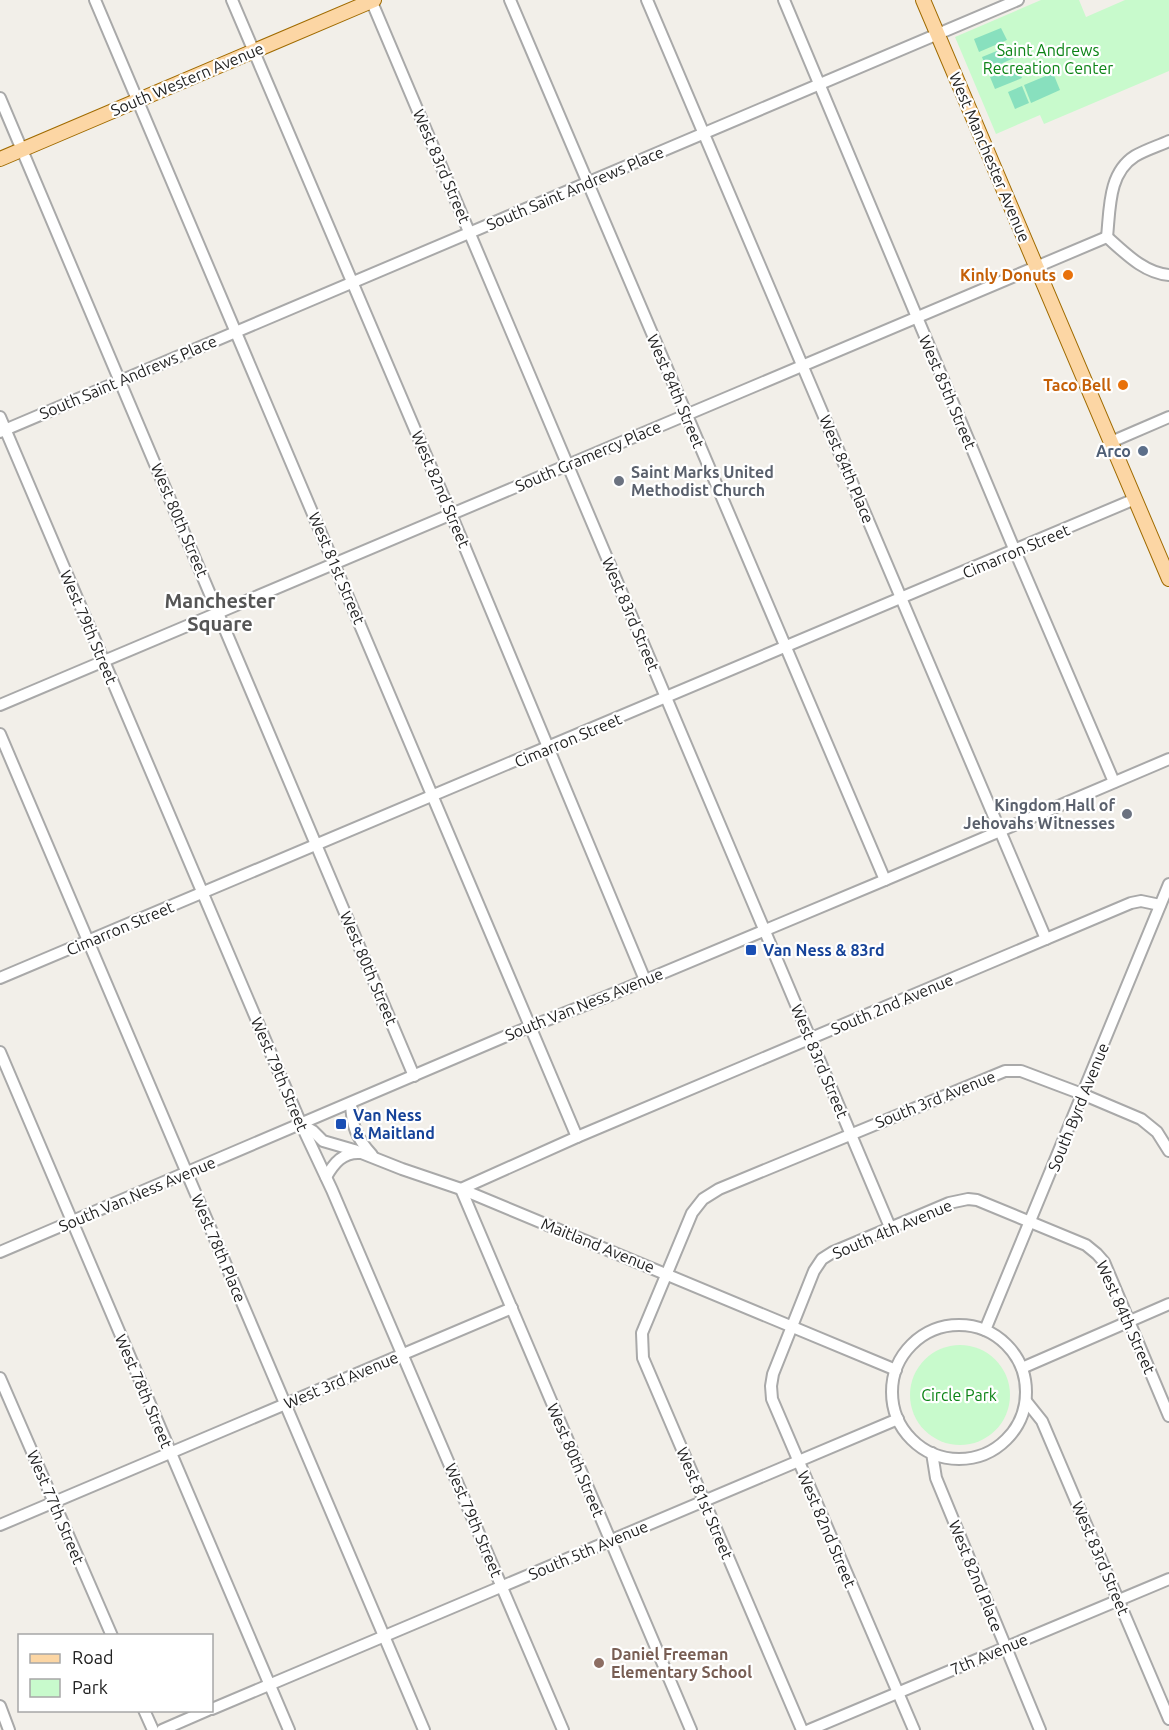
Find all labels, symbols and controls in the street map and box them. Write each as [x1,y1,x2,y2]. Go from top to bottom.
street label: South Western Avenue [108,39,266,119]
park label: Saint Andrews Recreation Center [983,41,1113,77]
street label: West Manchester Avenue [946,69,1034,245]
street label: West 83rd Street [410,106,474,226]
street label: South Saint Andrews Place [484,142,666,234]
place label: Kinly Donuts [960,266,1056,284]
marker: Kinly Donuts [1061,268,1075,282]
street label: South Saint Andrews Place [37,331,219,423]
street label: West 84th Street [644,331,708,451]
street label: West 85th Street [916,332,980,452]
place label: Taco Bell [1043,376,1111,394]
marker: Taco Bell [1116,378,1130,392]
street label: West 84th Place [816,412,878,526]
street label: South Gramercy Place [512,417,664,495]
street label: West 82nd Street [408,428,474,551]
place label: Arco [1096,442,1131,460]
marker: Arco [1136,444,1150,458]
street label: West 80th Street [148,460,212,580]
place label: Saint Marks United Methodist Church [631,463,774,499]
marker: Saint Marks United Methodist Church [612,474,626,488]
street label: West 81st Street [305,509,369,627]
street label: Cimarron Street [960,520,1073,582]
street label: West 83rd Street [599,554,663,674]
street label: West 79th Street [57,567,121,687]
district label: Manchester Square [165,589,276,635]
street label: Cimarron Street [512,709,625,771]
place label: Kingdom Hall of Jehovahs Witnesses [963,796,1115,832]
marker: Kingdom Hall of Jehovahs Witnesses [1120,807,1134,821]
street label: Cimarron Street [64,897,177,959]
street label: West 80th Street [337,908,401,1028]
place label: Van Ness & 83rd [763,941,884,959]
marker: Van Ness & 83rd [744,943,758,957]
street label: South Van Ness Avenue [502,964,666,1044]
street label: South 2nd Avenue [828,970,956,1038]
street label: West 83rd Street [788,1001,852,1121]
street label: West 79th Street [248,1014,312,1134]
street label: South Byrd Avenue [1044,1040,1112,1174]
street label: South 3rd Avenue [872,1067,998,1131]
place label: Van Ness & Maitland [353,1106,435,1142]
marker: Van Ness & Maitland [334,1117,348,1131]
street label: South Van Ness Avenue [56,1153,218,1235]
street label: West 78th Place [188,1191,250,1305]
street label: South 4th Avenue [830,1196,954,1262]
street label: Maitland Avenue [539,1214,657,1276]
street label: West 84th Street [1093,1258,1159,1377]
street label: West 78th Street [112,1331,176,1451]
street label: West 3rd Avenue [281,1348,401,1412]
park label: Circle Park [921,1386,997,1404]
street label: West 80th Street [544,1400,608,1520]
street label: West 81st Street [673,1444,737,1562]
street label: West 77th Street [24,1447,88,1567]
street label: West 79th Street [442,1460,506,1580]
street label: West 82nd Street [794,1468,860,1591]
street label: West 83rd Street [1069,1498,1133,1618]
street label: South 5th Avenue [526,1517,650,1583]
street label: West 82nd Place [945,1518,1007,1634]
street label: 7th Avenue [948,1630,1030,1678]
legend [18,1634,213,1712]
place label: Daniel Freeman Elementary School [611,1645,752,1681]
text: Road [72,1647,114,1667]
marker: Daniel Freeman Elementary School [592,1656,606,1670]
text: Park [72,1677,108,1697]

